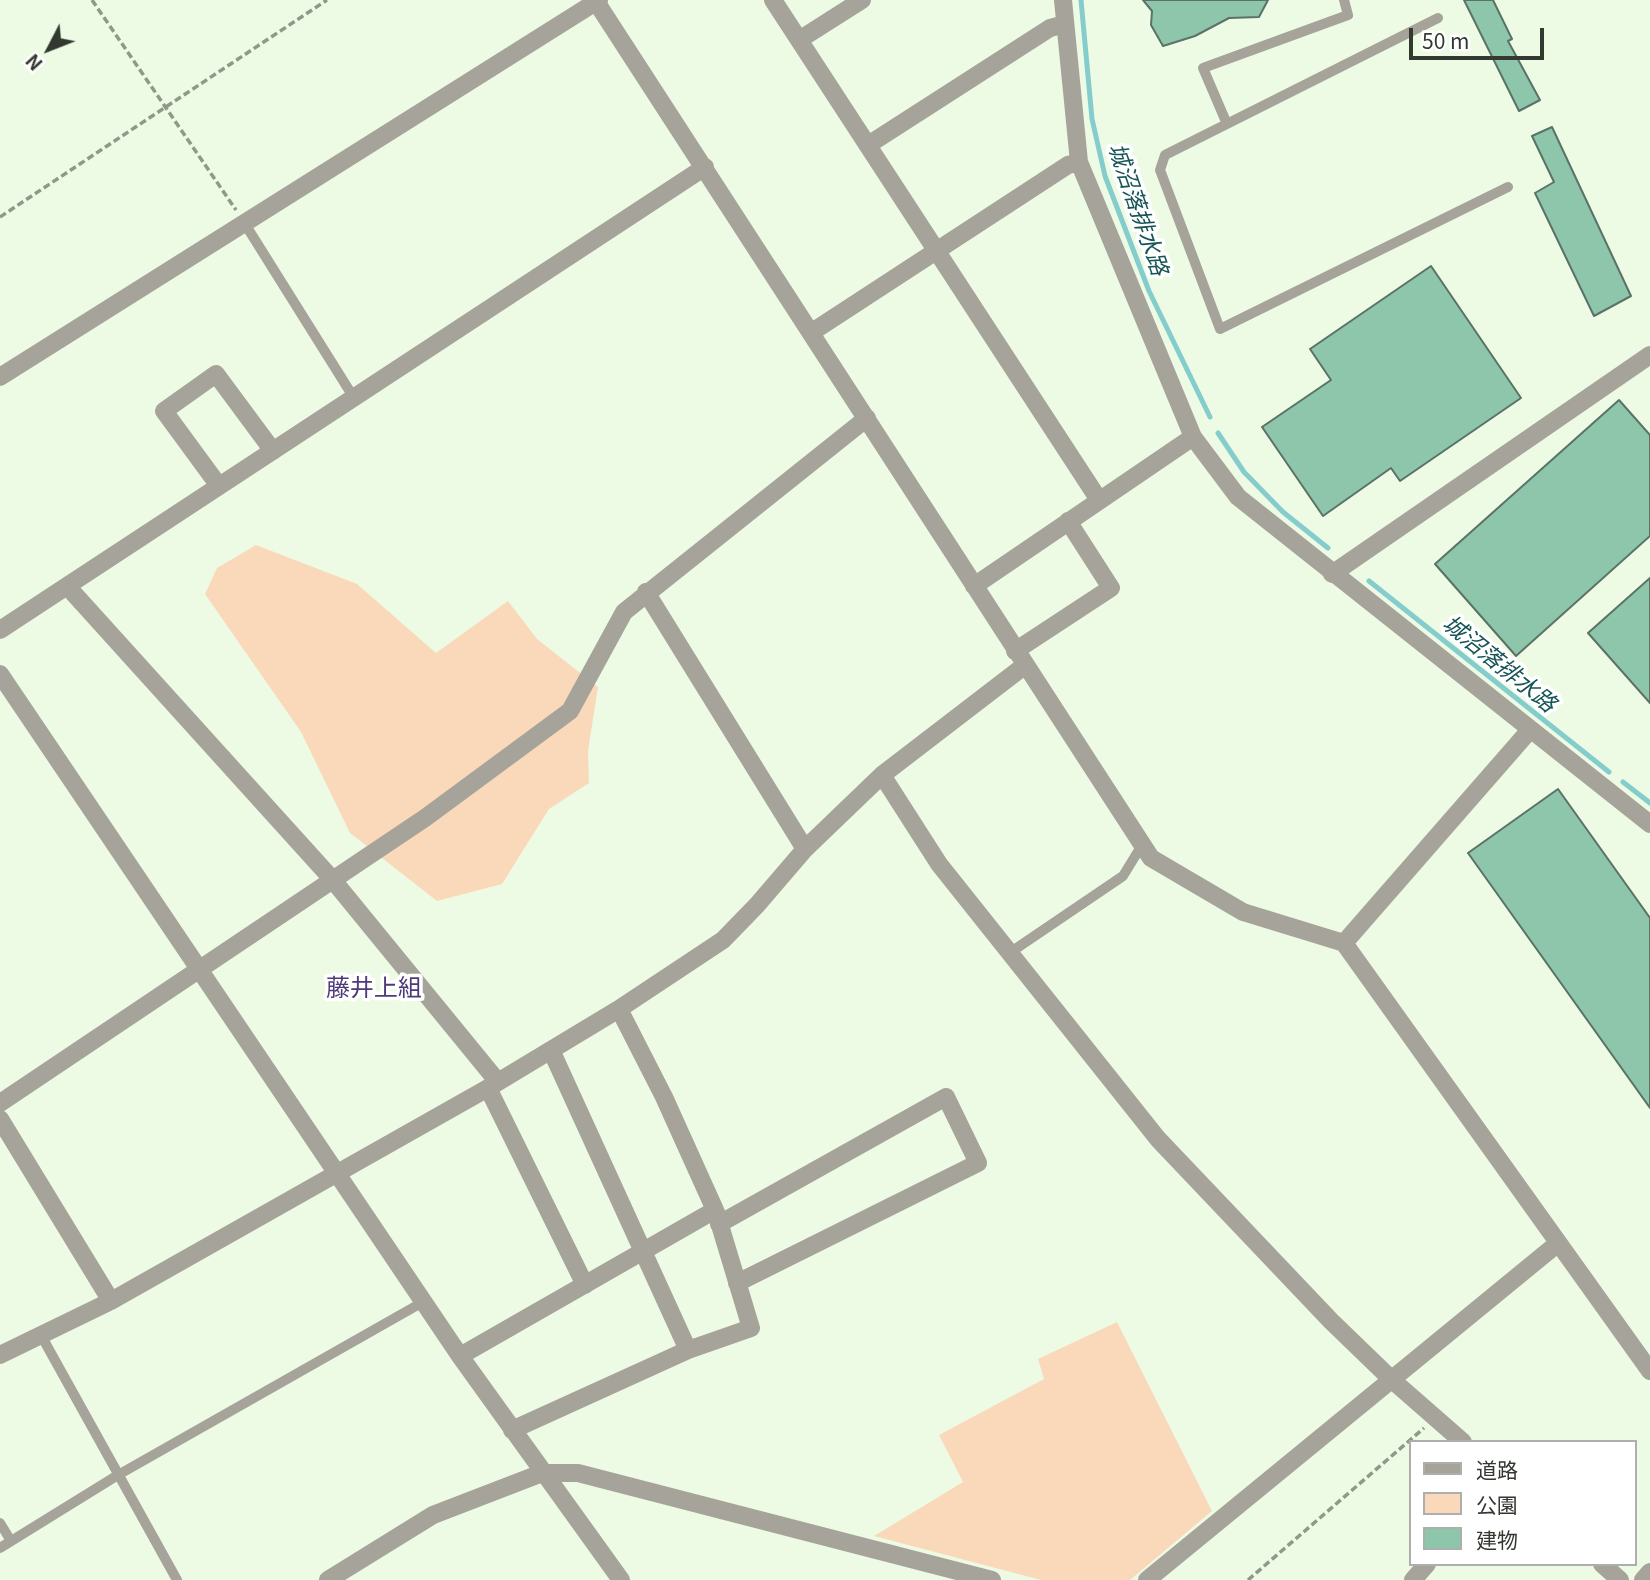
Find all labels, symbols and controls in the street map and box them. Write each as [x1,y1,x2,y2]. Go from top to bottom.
north arrow [14,14,84,84]
scale bar [1412,14,1547,58]
text: 50 m [1422,25,1469,55]
text: N [18,49,48,78]
water label: 城沼落排水路 [1103,139,1175,279]
water label: 城沼落排水路 [1438,609,1562,717]
district label: 藤井上組 [326,973,422,1001]
legend [1408,1440,1636,1566]
text: 道路 [1476,1454,1518,1484]
text: 公園 [1476,1489,1518,1519]
text: 建物 [1476,1524,1518,1554]

